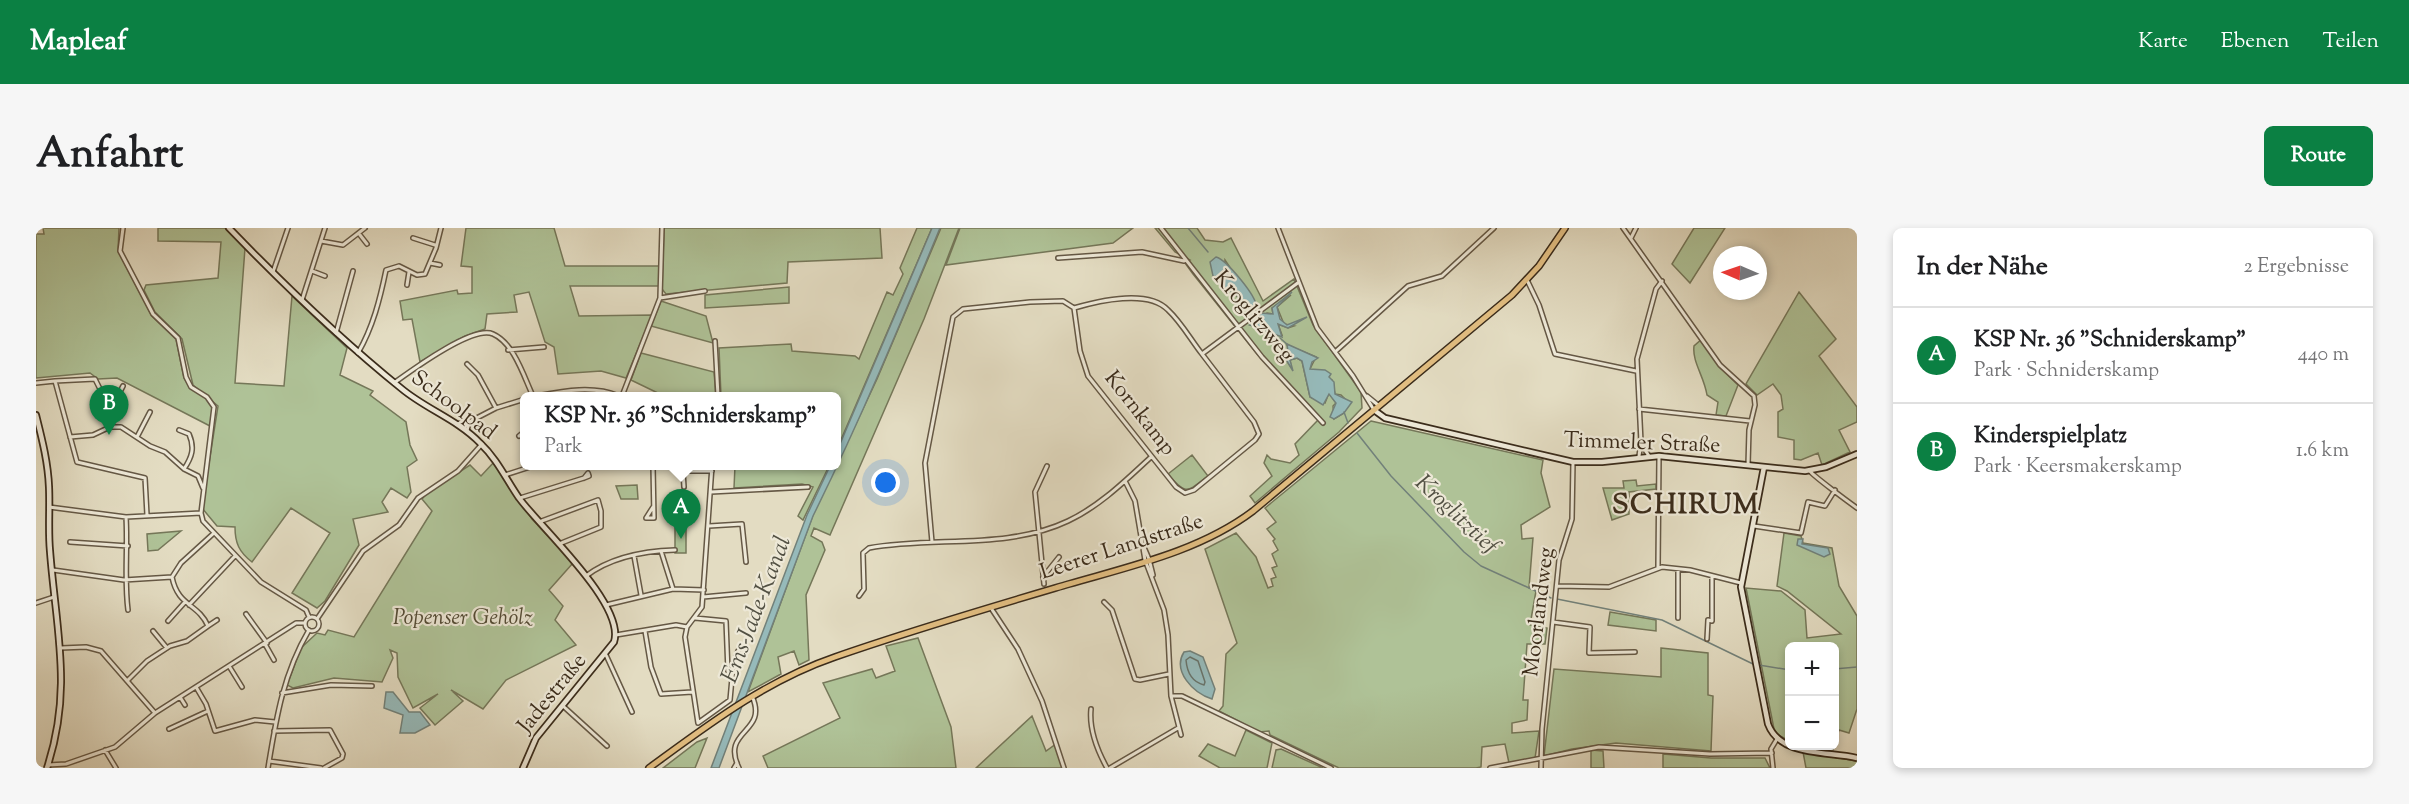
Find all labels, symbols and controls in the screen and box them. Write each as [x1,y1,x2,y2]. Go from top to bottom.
text: Mapleaf [30,22,127,62]
text: Karte [2138,27,2188,57]
text: Ebenen [2221,27,2289,57]
text: Teilen [2322,27,2379,57]
text: Anfahrt [36,126,183,186]
button: Route [2264,126,2373,186]
north arrow [1713,246,1767,300]
text: In der Nähe [1917,249,2048,286]
text: 2 Ergebnisse [2244,253,2349,282]
street label: Kroglitzweg [1205,264,1301,370]
text: KSP Nr. 36 "Schniderskamp" [1974,325,2246,357]
text: A [1928,341,1945,370]
text: 440 m [2298,341,2349,370]
text: Park · Schniderskamp [1974,357,2159,386]
street label: Schoolpad [403,363,503,449]
street label: Kornkamp [1095,365,1183,463]
pin: B [90,386,128,435]
popup [520,392,841,470]
text: KSP Nr. 36 "Schniderskamp" [544,401,817,433]
text: Kinderspielplatz [1974,421,2127,453]
street label: Timmeler Straße [1563,425,1721,463]
text: Park [544,433,583,462]
text: B [1930,437,1943,466]
text: 1.6 km [2296,437,2349,466]
text: Park · Keersmakerskamp [1974,453,2182,482]
water label: Kroglitztief [1407,467,1507,565]
your location [871,468,900,497]
district label: SCHIRUM [1612,486,1760,526]
pin: A [662,490,700,539]
street label: Leerer Landstraße [1036,506,1208,590]
water label: Ems-Jade-Kanal [713,531,801,689]
street label: Moorlandweg [1516,545,1564,679]
park label: Popenser Gehölz [393,603,533,635]
map controls [1785,642,1839,750]
button: + [1785,642,1839,696]
street label: Jadestraße [510,647,595,742]
button: − [1785,696,1839,750]

